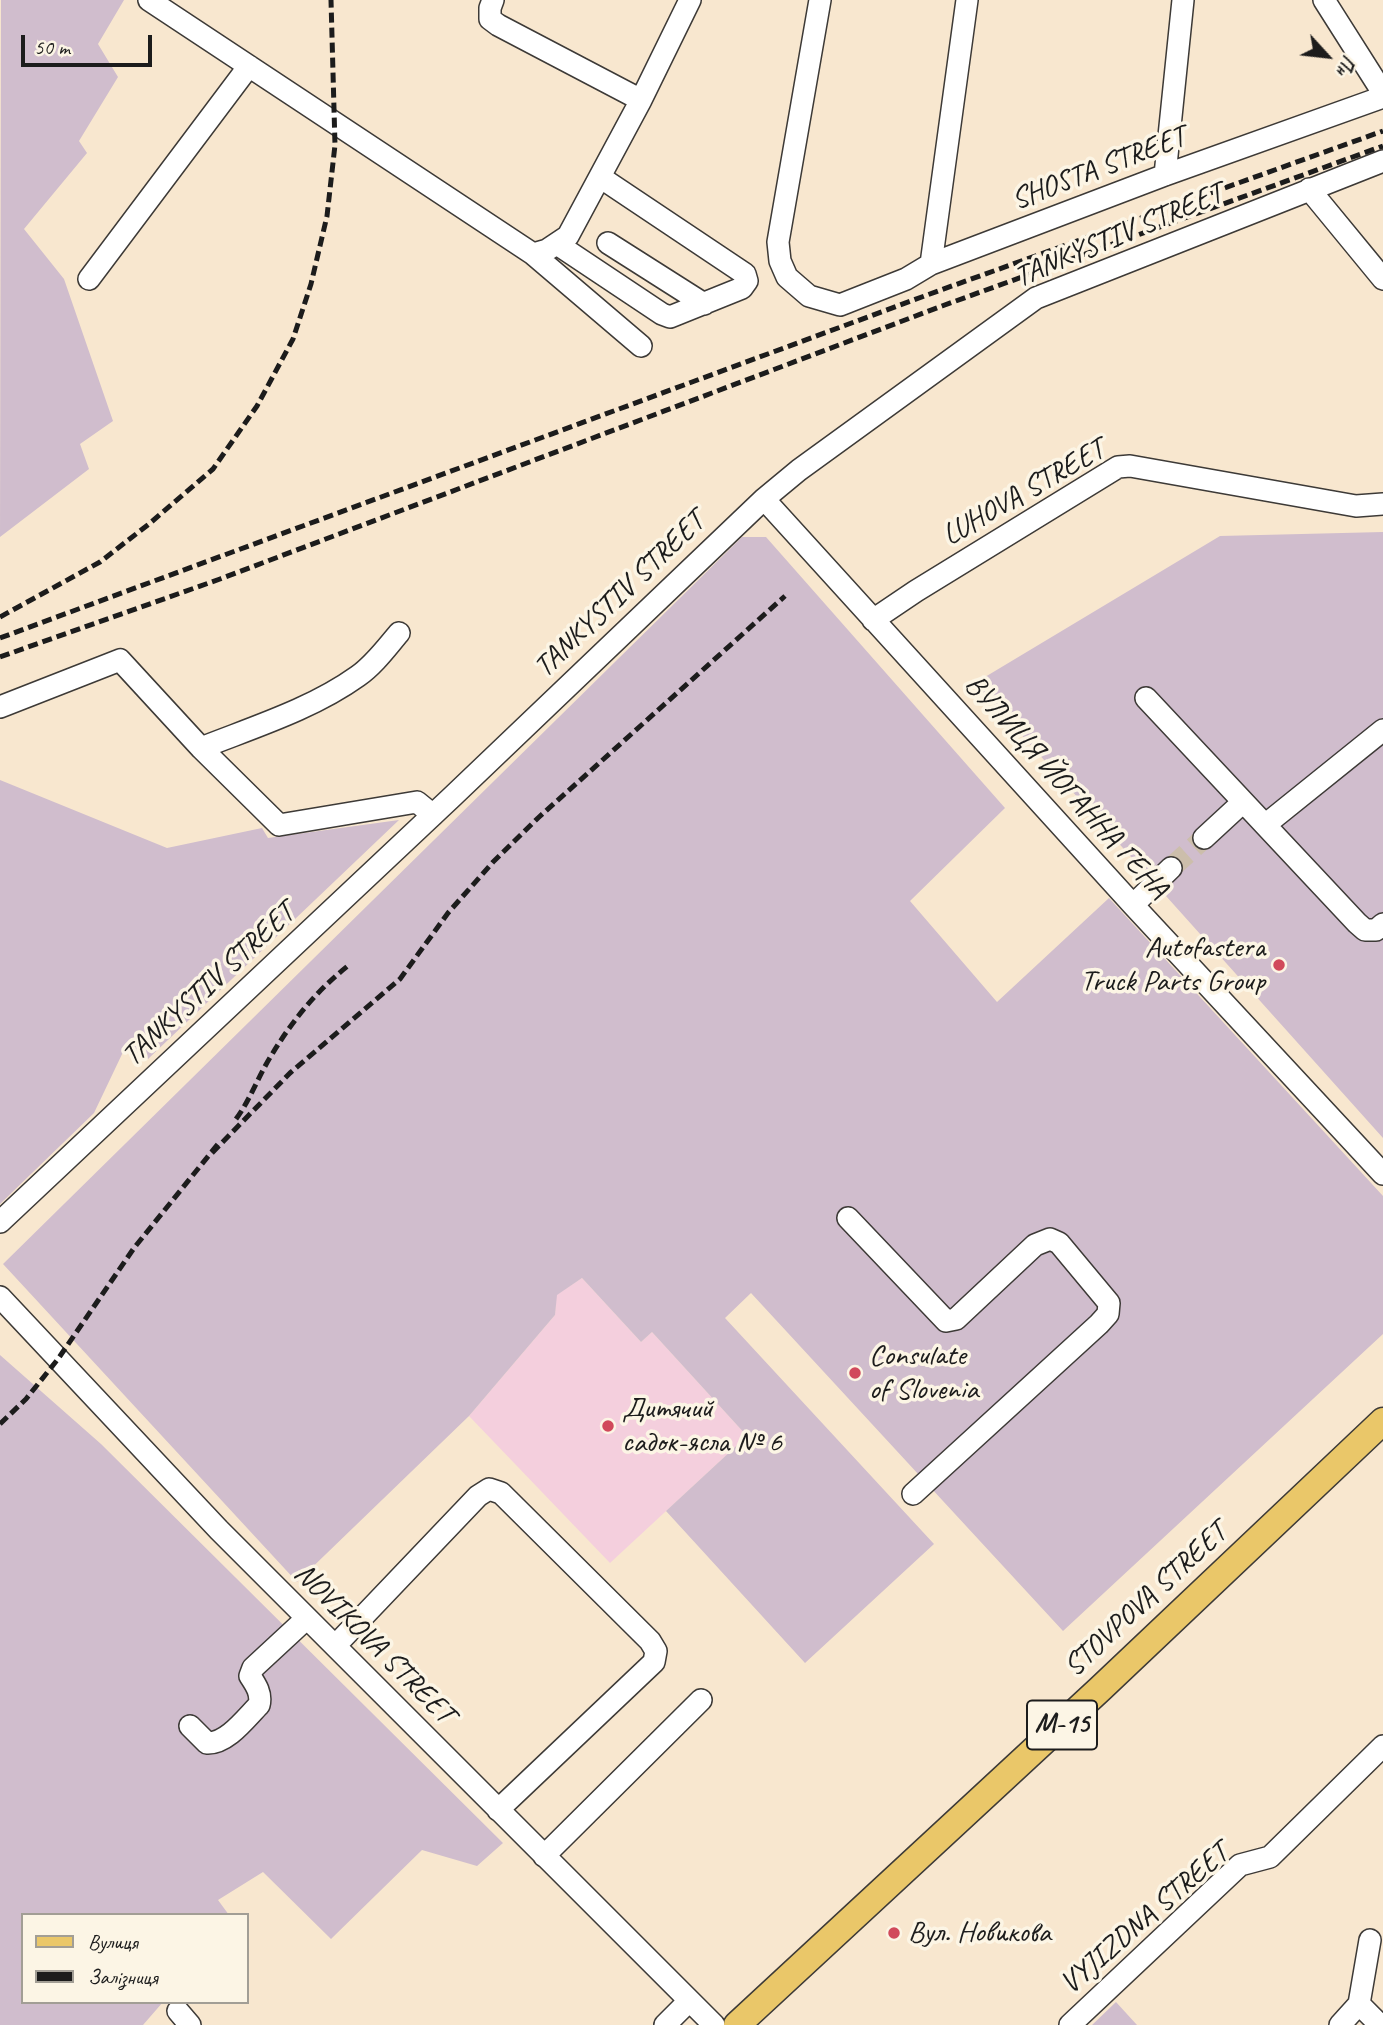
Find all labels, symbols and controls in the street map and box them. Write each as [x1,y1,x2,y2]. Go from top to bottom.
scale bar [24,21,156,65]
north arrow [1292,21,1362,91]
text: 50 m [34,34,70,60]
text: Пн [1331,51,1361,80]
street label: SHOSTA STREET [1007,119,1191,219]
street label: TANKYSTIV STREET [1009,176,1229,296]
street label: LUHOVA STREET [936,432,1112,554]
street label: TANKYSTIV STREET [527,504,713,686]
street label: ВУЛИЦЯ ЙОГАННА ГЕНА [956,668,1176,906]
street label: TANKYSTIV STREET [115,896,303,1074]
place label: Autofastera Truck Parts Group [1081,930,1265,1000]
marker: Autofastera Truck Parts Group [1271,957,1287,973]
place label: Consulate of Slovenia [869,1338,978,1408]
marker: Consulate of Slovenia [847,1365,863,1381]
place label: Дитячий садок-ясла № 6 [622,1391,782,1462]
marker: Дитячий садок-ясла № 6 [600,1418,616,1434]
street label: STOVPOVA STREET [1057,1515,1235,1685]
street label: NOVIKOVA STREET [286,1556,462,1732]
road number: М-15 [1027,1700,1097,1750]
street label: VYJIZDNA STREET [1053,1836,1237,2002]
legend [21,1913,248,2004]
place label: Вул. Новикова [908,1915,1051,1951]
marker: Вул. Новикова [886,1925,902,1941]
text: Вулиця [88,1929,138,1955]
text: Залізниця [88,1964,158,1990]

